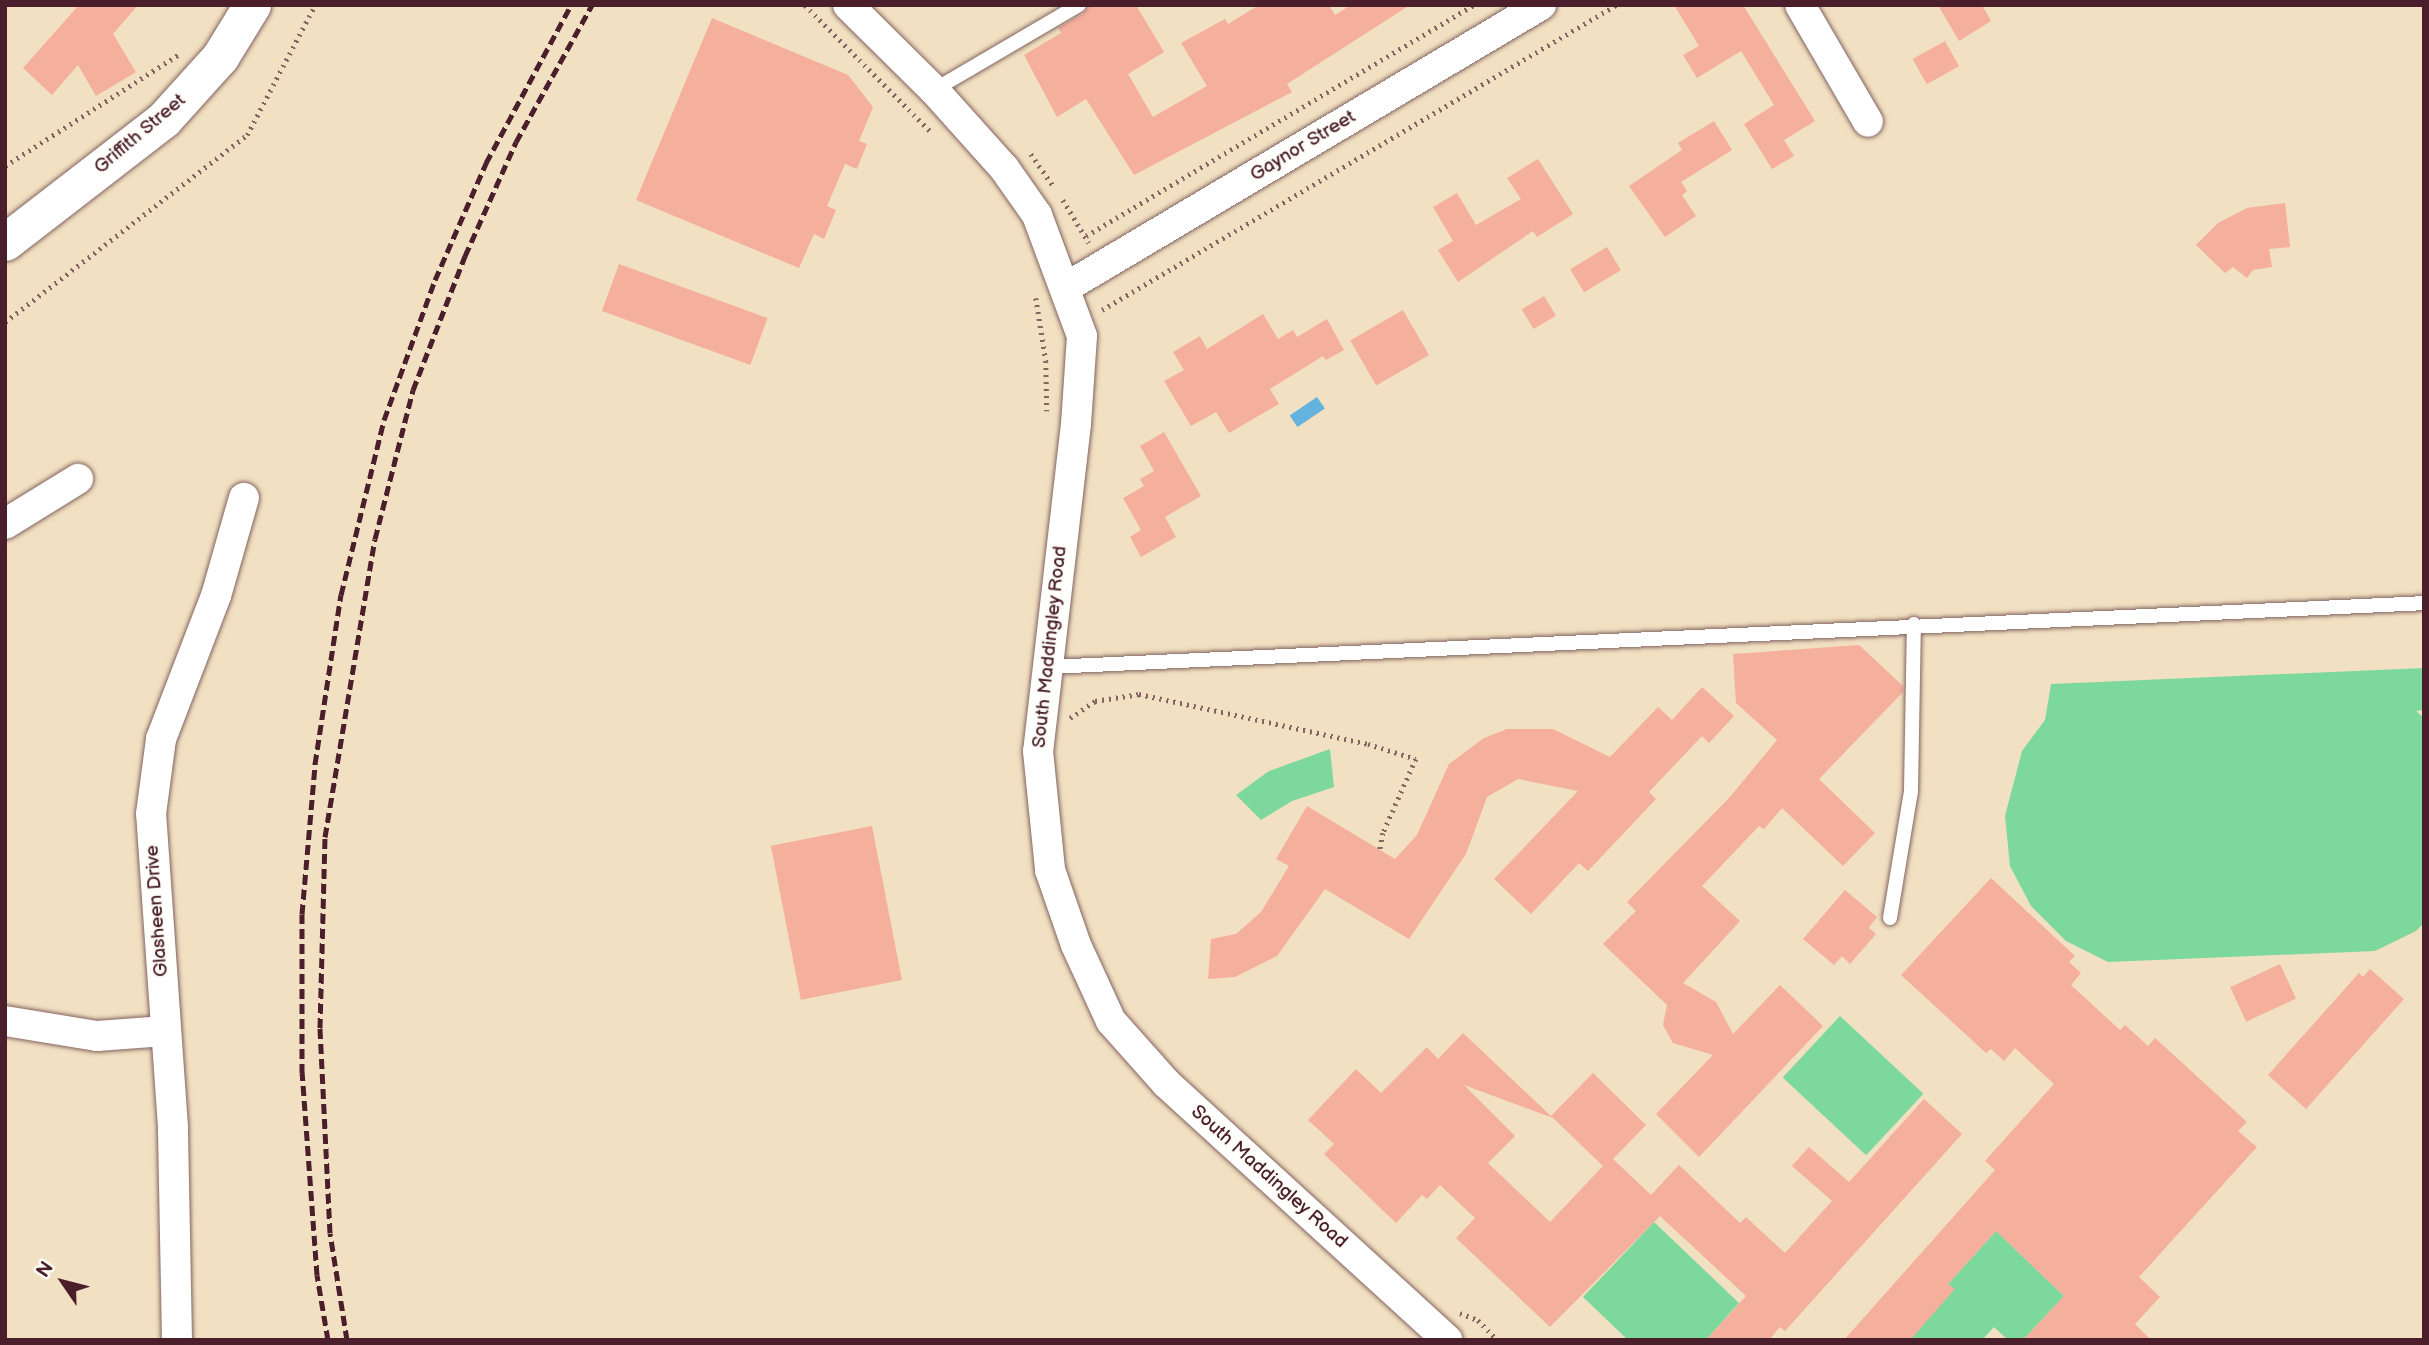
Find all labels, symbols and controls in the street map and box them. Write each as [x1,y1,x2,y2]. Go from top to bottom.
street label: Griffith Street [89,89,191,179]
street label: Gaynor Street [1246,106,1360,186]
street label: South Maddingley Road [1028,544,1072,750]
street label: Glasheen Drive [141,844,173,978]
street label: South Maddingley Road [1186,1100,1352,1254]
north arrow [28,1247,98,1317]
text: N [32,1257,59,1282]

